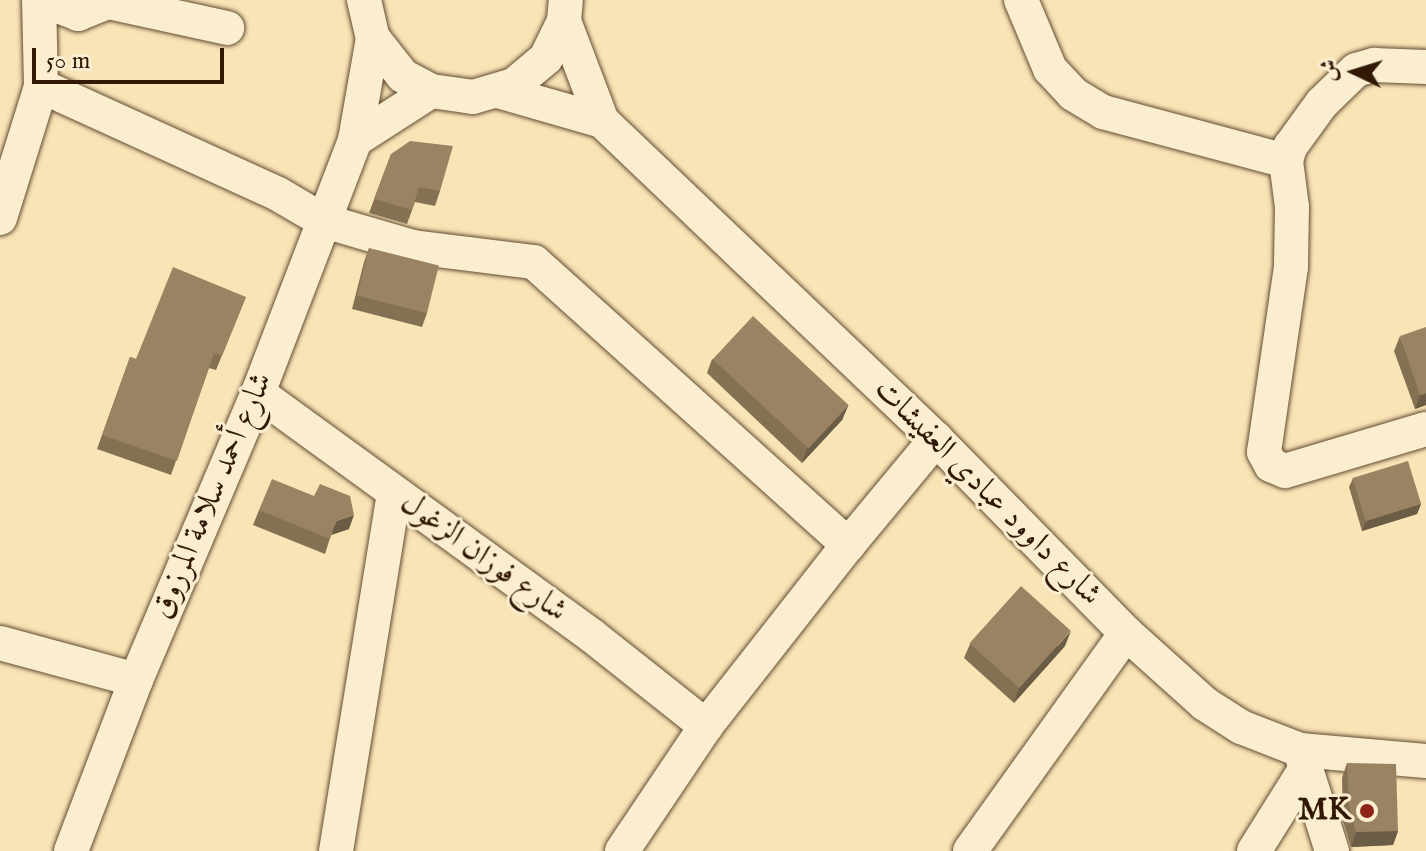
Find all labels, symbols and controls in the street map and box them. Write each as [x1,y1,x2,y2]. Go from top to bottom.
scale bar [36,32,228,82]
north arrow [1314,32,1394,112]
text: 50 m [46,46,90,77]
text: ش [1315,58,1345,82]
street label: شارع أحمد سلامة المرزوق [144,367,282,625]
street label: شارع داوود عبادي العفيشات [865,371,1109,615]
street label: شارع فوزان الزغول [392,485,574,631]
place label: MK [1298,792,1351,830]
marker: MK [1358,802,1376,820]

